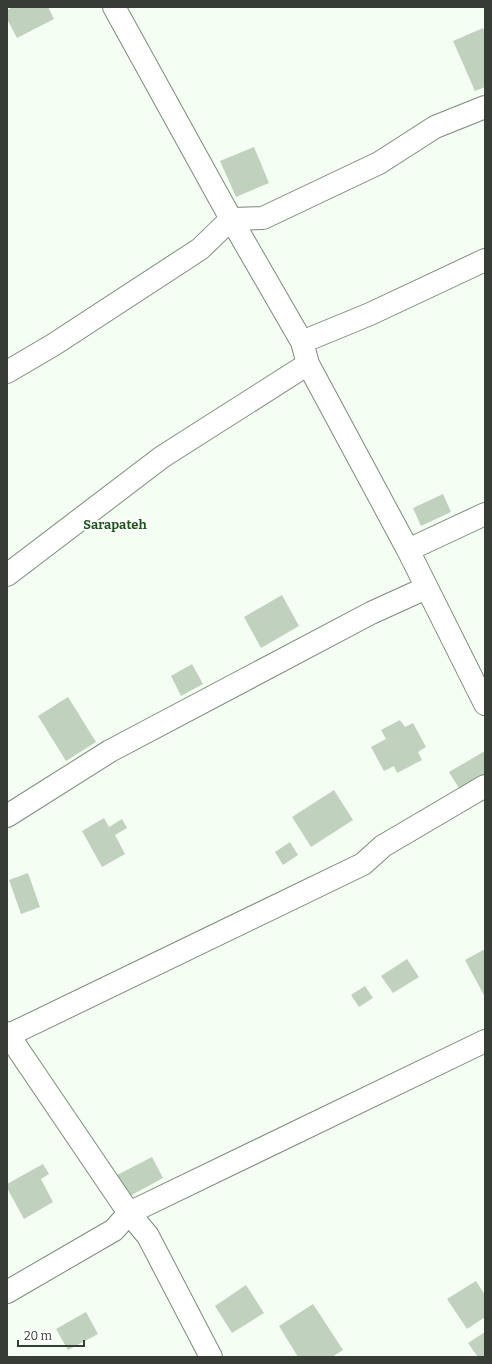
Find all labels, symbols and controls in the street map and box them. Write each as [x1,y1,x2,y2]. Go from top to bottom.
district label: Sarapateh [83,517,147,532]
scale bar [18,1322,84,1348]
text: 20 m [24,1329,53,1343]

